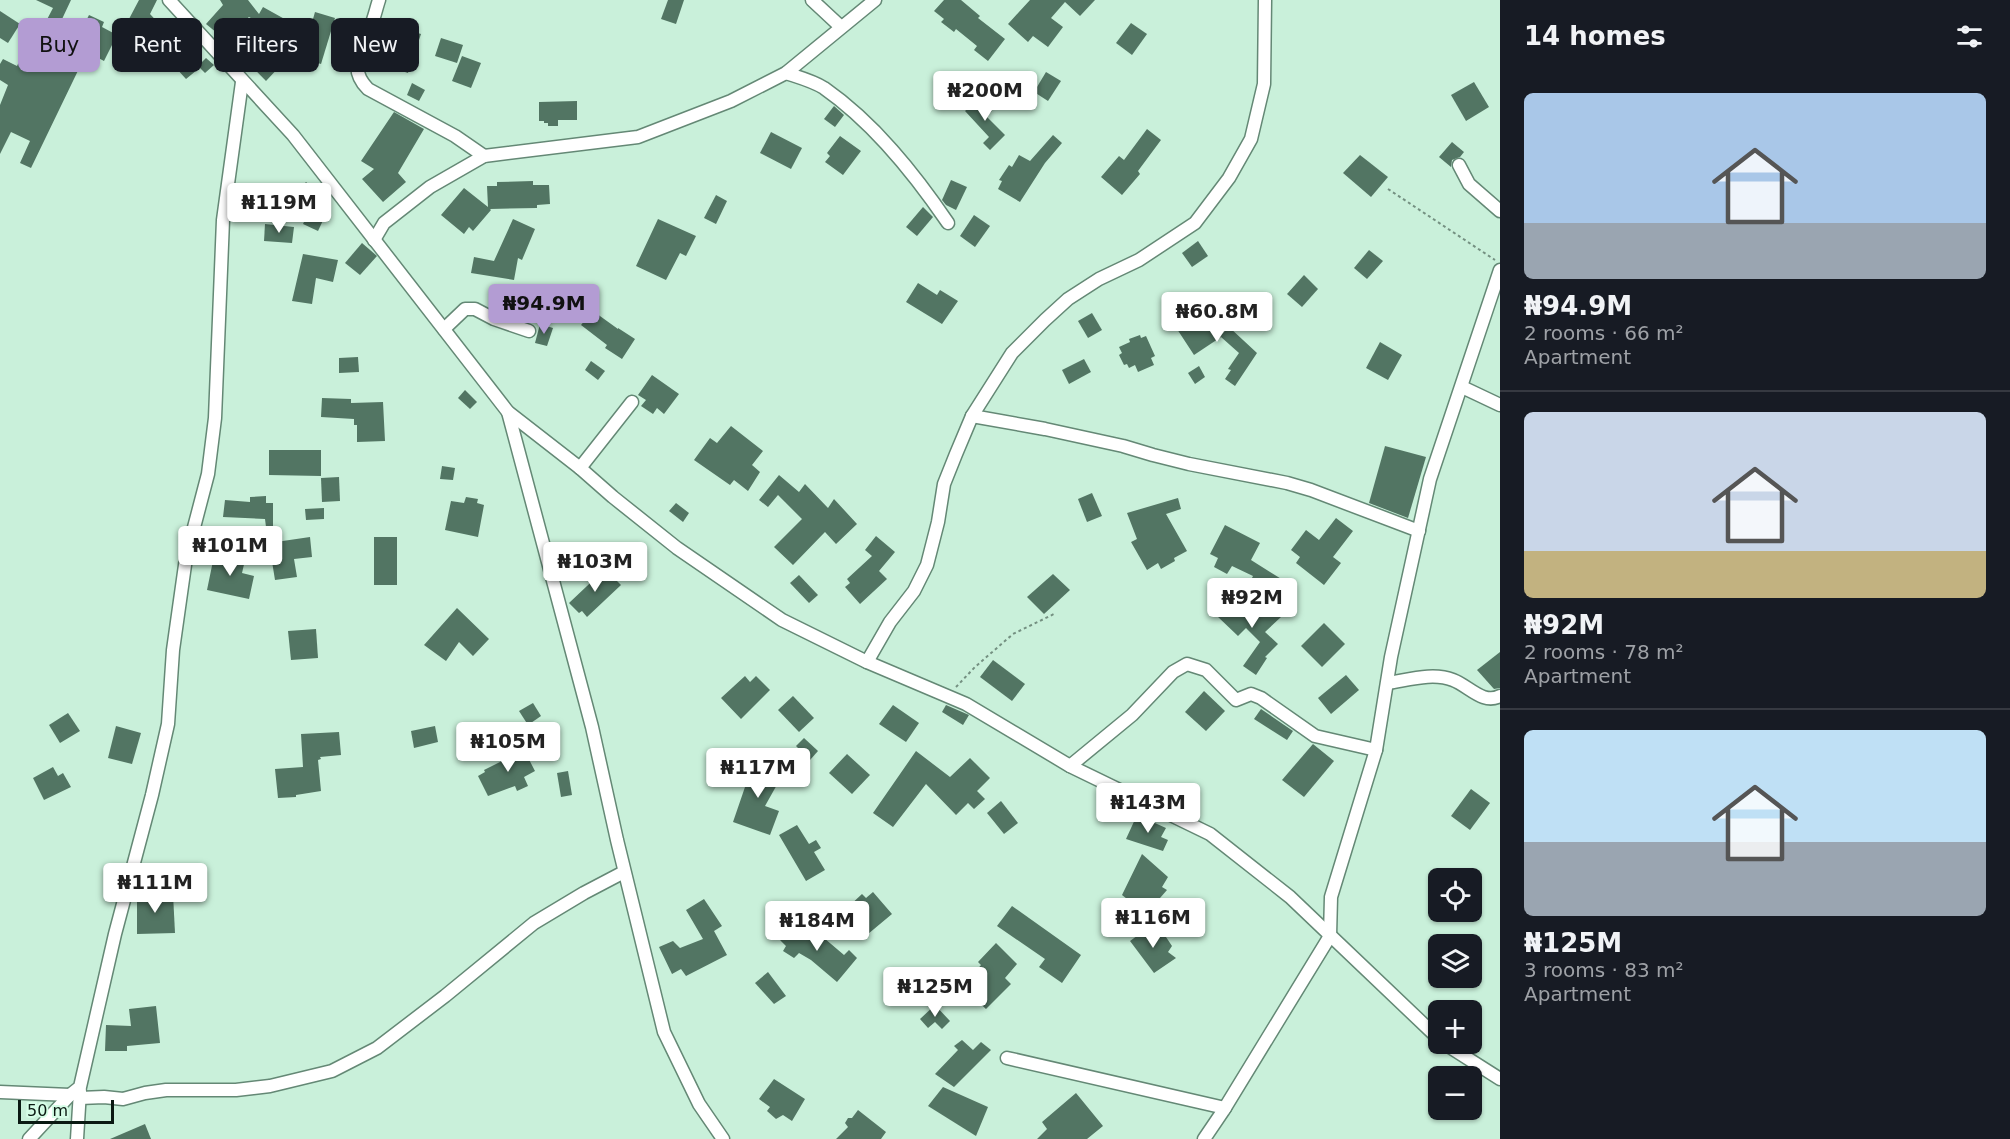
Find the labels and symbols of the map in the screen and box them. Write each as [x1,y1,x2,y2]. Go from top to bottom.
pin: ₦200M [943,71,1027,122]
pin: ₦119M [237,183,321,234]
pin: ₦94.9M [495,284,593,335]
pin: ₦60.8M [1168,292,1266,343]
pin: ₦101M [188,526,272,577]
pin: ₦103M [553,542,637,593]
pin: ₦92M [1216,578,1288,629]
pin: ₦105M [466,722,550,773]
pin: ₦117M [716,748,800,799]
pin: ₦143M [1106,783,1190,834]
pin: ₦111M [113,863,197,914]
pin: ₦116M [1111,898,1195,949]
pin: ₦184M [775,901,859,952]
pin: ₦125M [893,967,977,1018]
scale bar [18,1097,114,1124]

